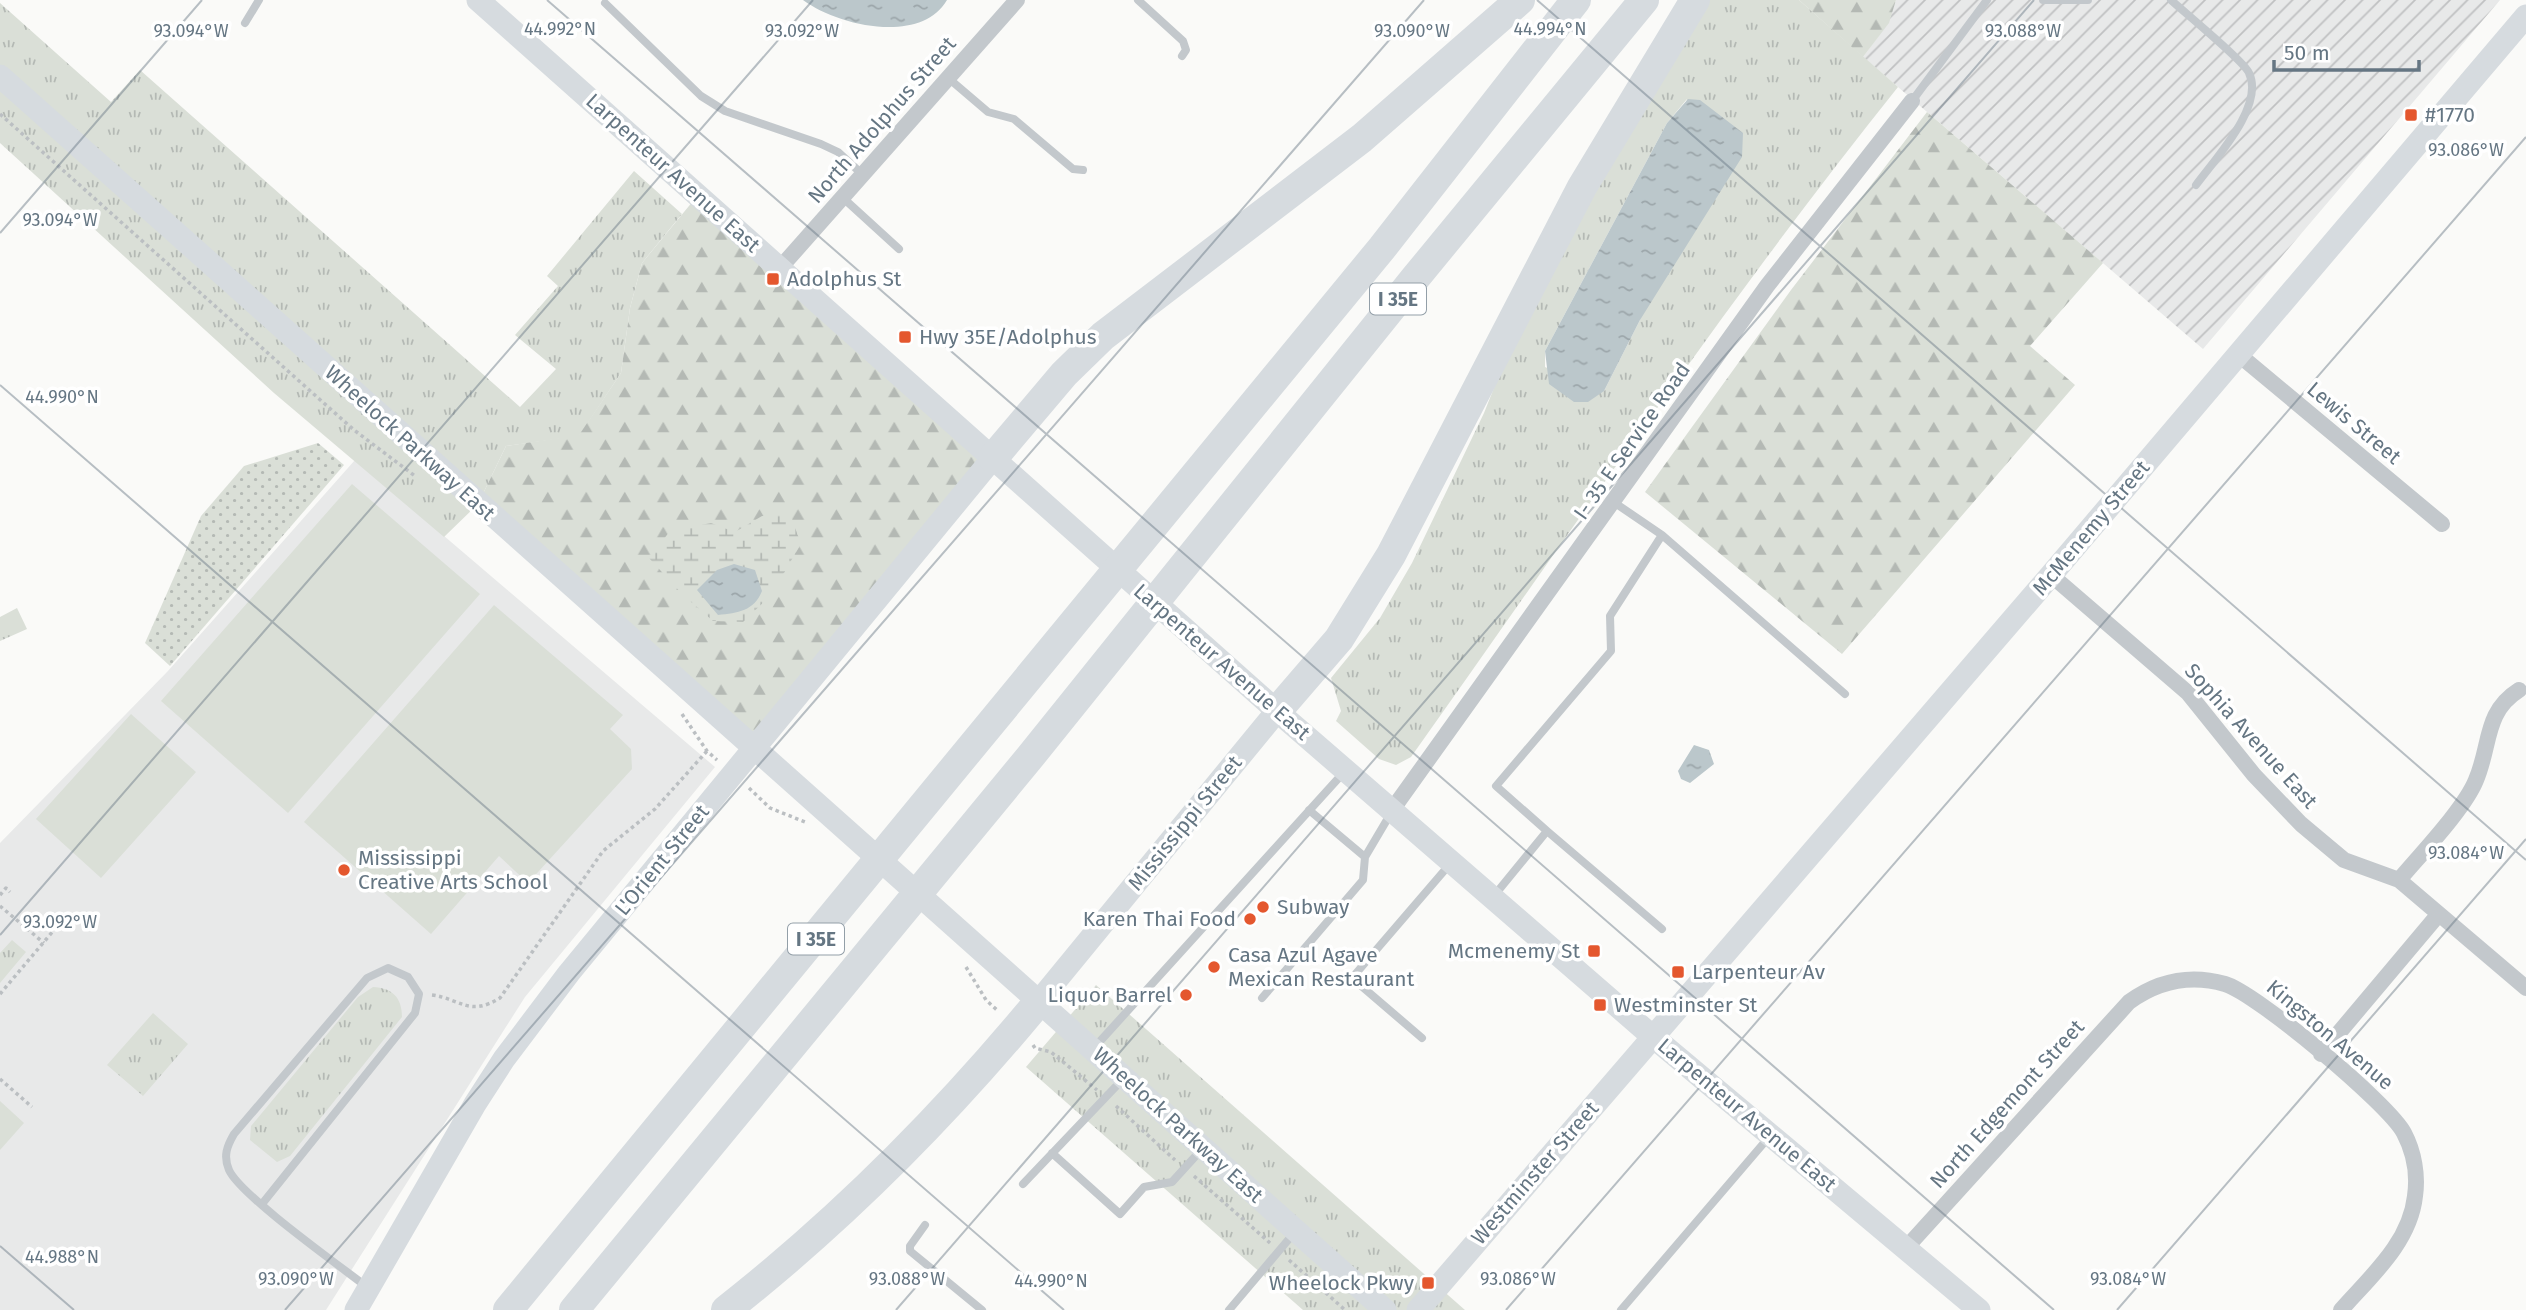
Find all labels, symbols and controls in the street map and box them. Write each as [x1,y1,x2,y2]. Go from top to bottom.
text: 44.992°N [524,18,596,40]
text: 44.994°N [1513,18,1587,40]
text: 93.094°W [153,20,229,42]
text: 93.092°W [765,20,839,42]
text: 93.090°W [1374,20,1450,42]
text: 93.088°W [1985,20,2061,42]
scale bar [2274,28,2419,72]
street label: North Adolphus Street [802,31,962,209]
text: 50 m [2284,40,2330,66]
street label: Larpenteur Avenue East [581,88,766,258]
place label: #1770 [2425,102,2475,128]
marker: #1770 [2403,107,2419,123]
text: 93.086°W [2428,139,2504,161]
text: 93.094°W [22,209,98,231]
place label: Adolphus St [787,266,902,292]
marker: Adolphus St [765,271,781,287]
road number: I 35E [1370,284,1426,314]
place label: Hwy 35E/Adolphus [919,324,1097,350]
marker: Hwy 35E/Adolphus [897,329,913,345]
street label: I- 35 E Service Road [1568,357,1696,525]
street label: Wheelock Parkway East [320,360,501,527]
street label: Lewis Street [2302,376,2407,470]
text: 44.990°N [25,386,99,408]
street label: McMenemy Street [2027,455,2155,601]
street label: Larpenteur Avenue East [1128,578,1316,746]
street label: Sophia Avenue East [2179,658,2323,814]
street label: Mississippi Street [1123,750,1248,896]
street label: L'Orient Street [609,799,715,921]
text: 93.084°W [2428,842,2504,864]
place label: Mississippi Creative Arts School [358,845,548,895]
marker: Mississippi Creative Arts School [336,862,352,878]
place label: Subway [1277,894,1350,920]
marker: Subway [1255,899,1271,915]
place label: Karen Thai Food [1083,906,1236,932]
text: 93.092°W [23,911,97,933]
marker: Karen Thai Food [1242,911,1258,927]
road number: I 35E [788,923,844,954]
place label: Mcmenemy St [1448,938,1580,964]
place label: Casa Azul Agave Mexican Restaurant [1228,942,1415,992]
marker: Mcmenemy St [1586,943,1602,959]
marker: Casa Azul Agave Mexican Restaurant [1206,959,1222,975]
place label: Larpenteur Av [1692,959,1826,985]
marker: Larpenteur Av [1670,964,1686,980]
street label: Kingston Avenue [2261,974,2399,1096]
place label: Liquor Barrel [1048,982,1172,1008]
marker: Liquor Barrel [1178,987,1194,1003]
place label: Westminster St [1614,992,1758,1018]
marker: Westminster St [1592,997,1608,1013]
street label: North Edgemont Street [1924,1014,2090,1194]
street label: Larpenteur Avenue East [1652,1033,1842,1198]
street label: Wheelock Parkway East [1088,1042,1269,1209]
street label: Westminster Street [1466,1096,1605,1250]
text: 44.988°N [25,1246,99,1268]
text: 93.090°W [258,1268,334,1290]
text: 93.088°W [869,1268,945,1290]
text: 93.086°W [1480,1268,1556,1290]
text: 93.084°W [2090,1268,2166,1290]
text: 44.990°N [1014,1270,1088,1292]
place label: Wheelock Pkwy [1269,1270,1415,1296]
marker: Wheelock Pkwy [1420,1275,1436,1291]

